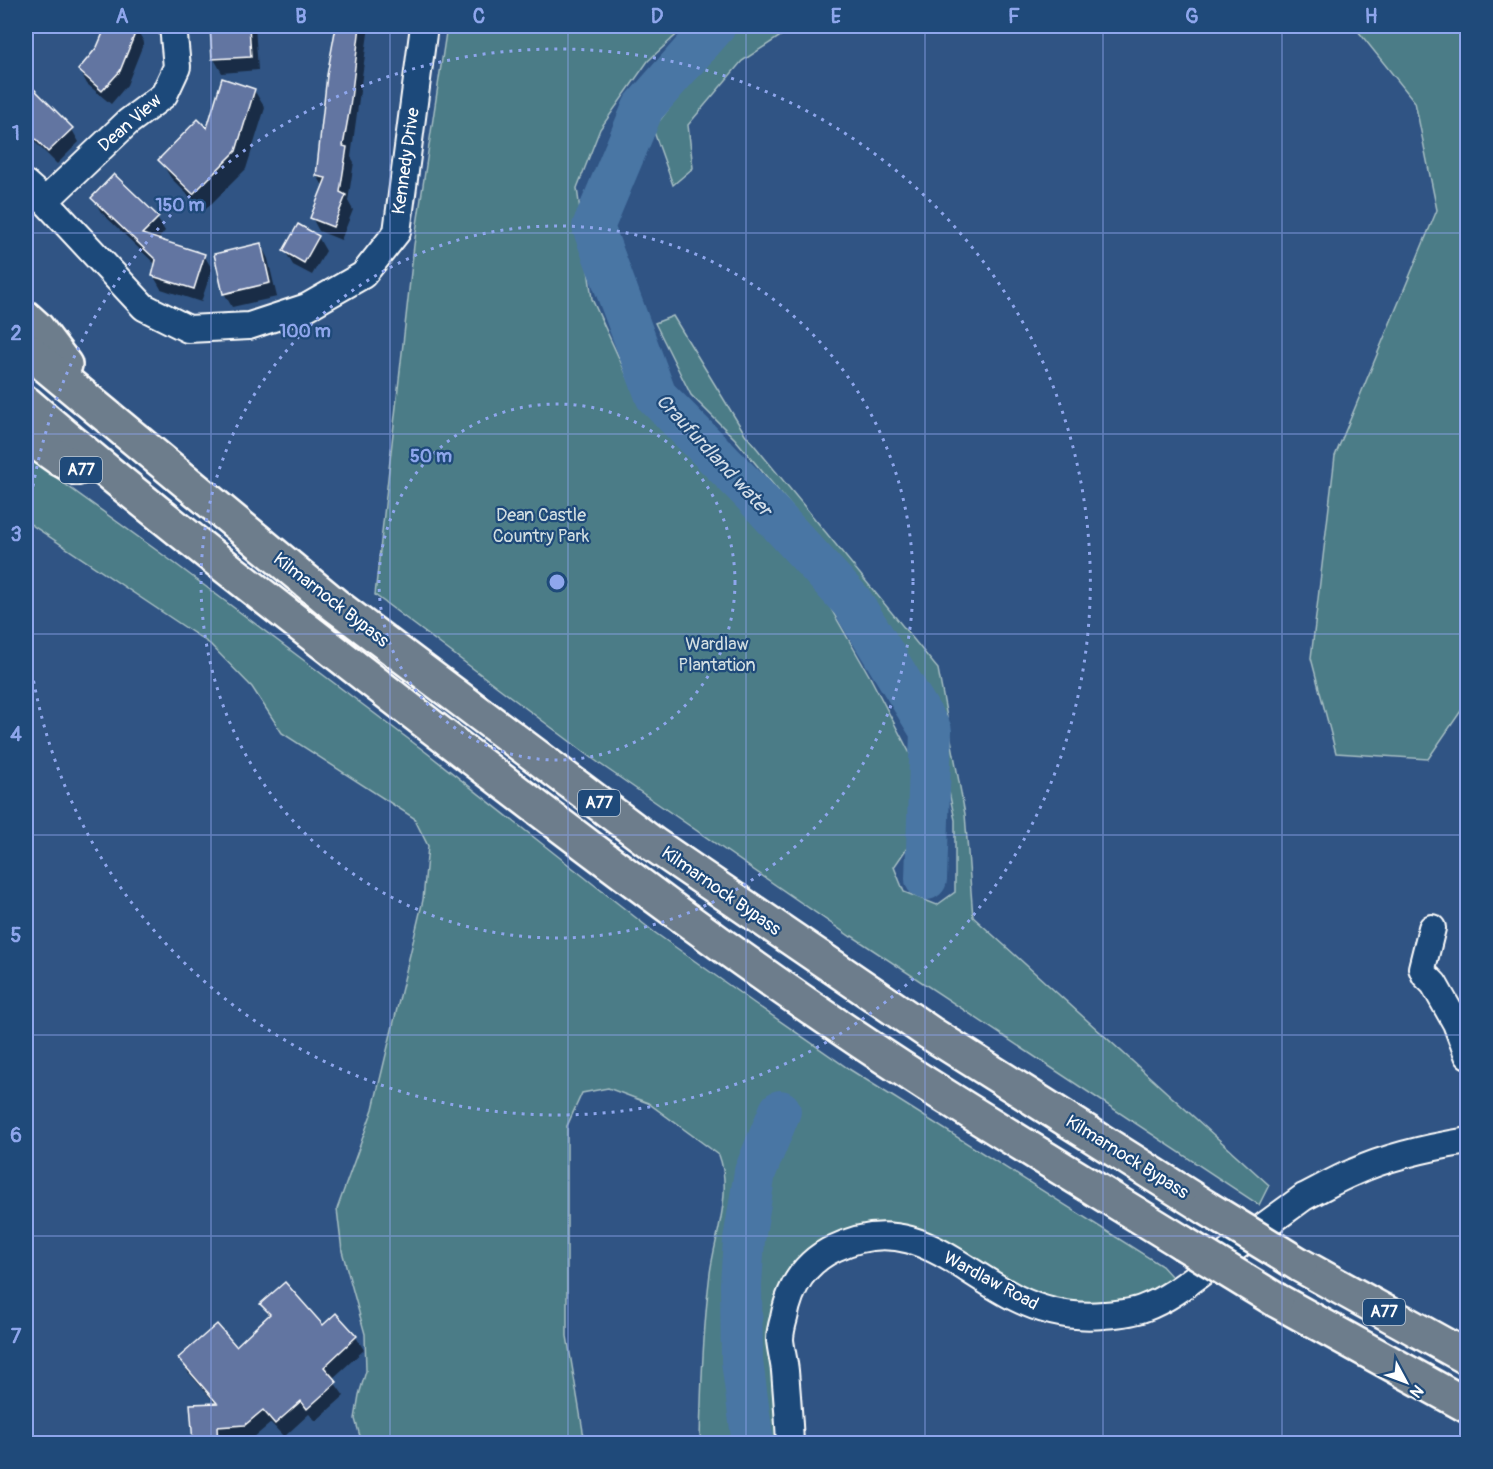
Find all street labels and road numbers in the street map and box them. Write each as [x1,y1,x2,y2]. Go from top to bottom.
street label: Dean View [93,89,167,157]
street label: Kennedy Drive [387,106,425,216]
road number: A77 [60,457,102,483]
street label: Kilmarnock Bypass [268,548,394,652]
road number: A77 [578,790,620,816]
street label: Kilmarnock Bypass [657,841,785,941]
street label: Kilmarnock Bypass [1061,1110,1193,1204]
street label: Wardlaw Road [939,1246,1043,1316]
road number: A77 [1363,1299,1405,1325]

